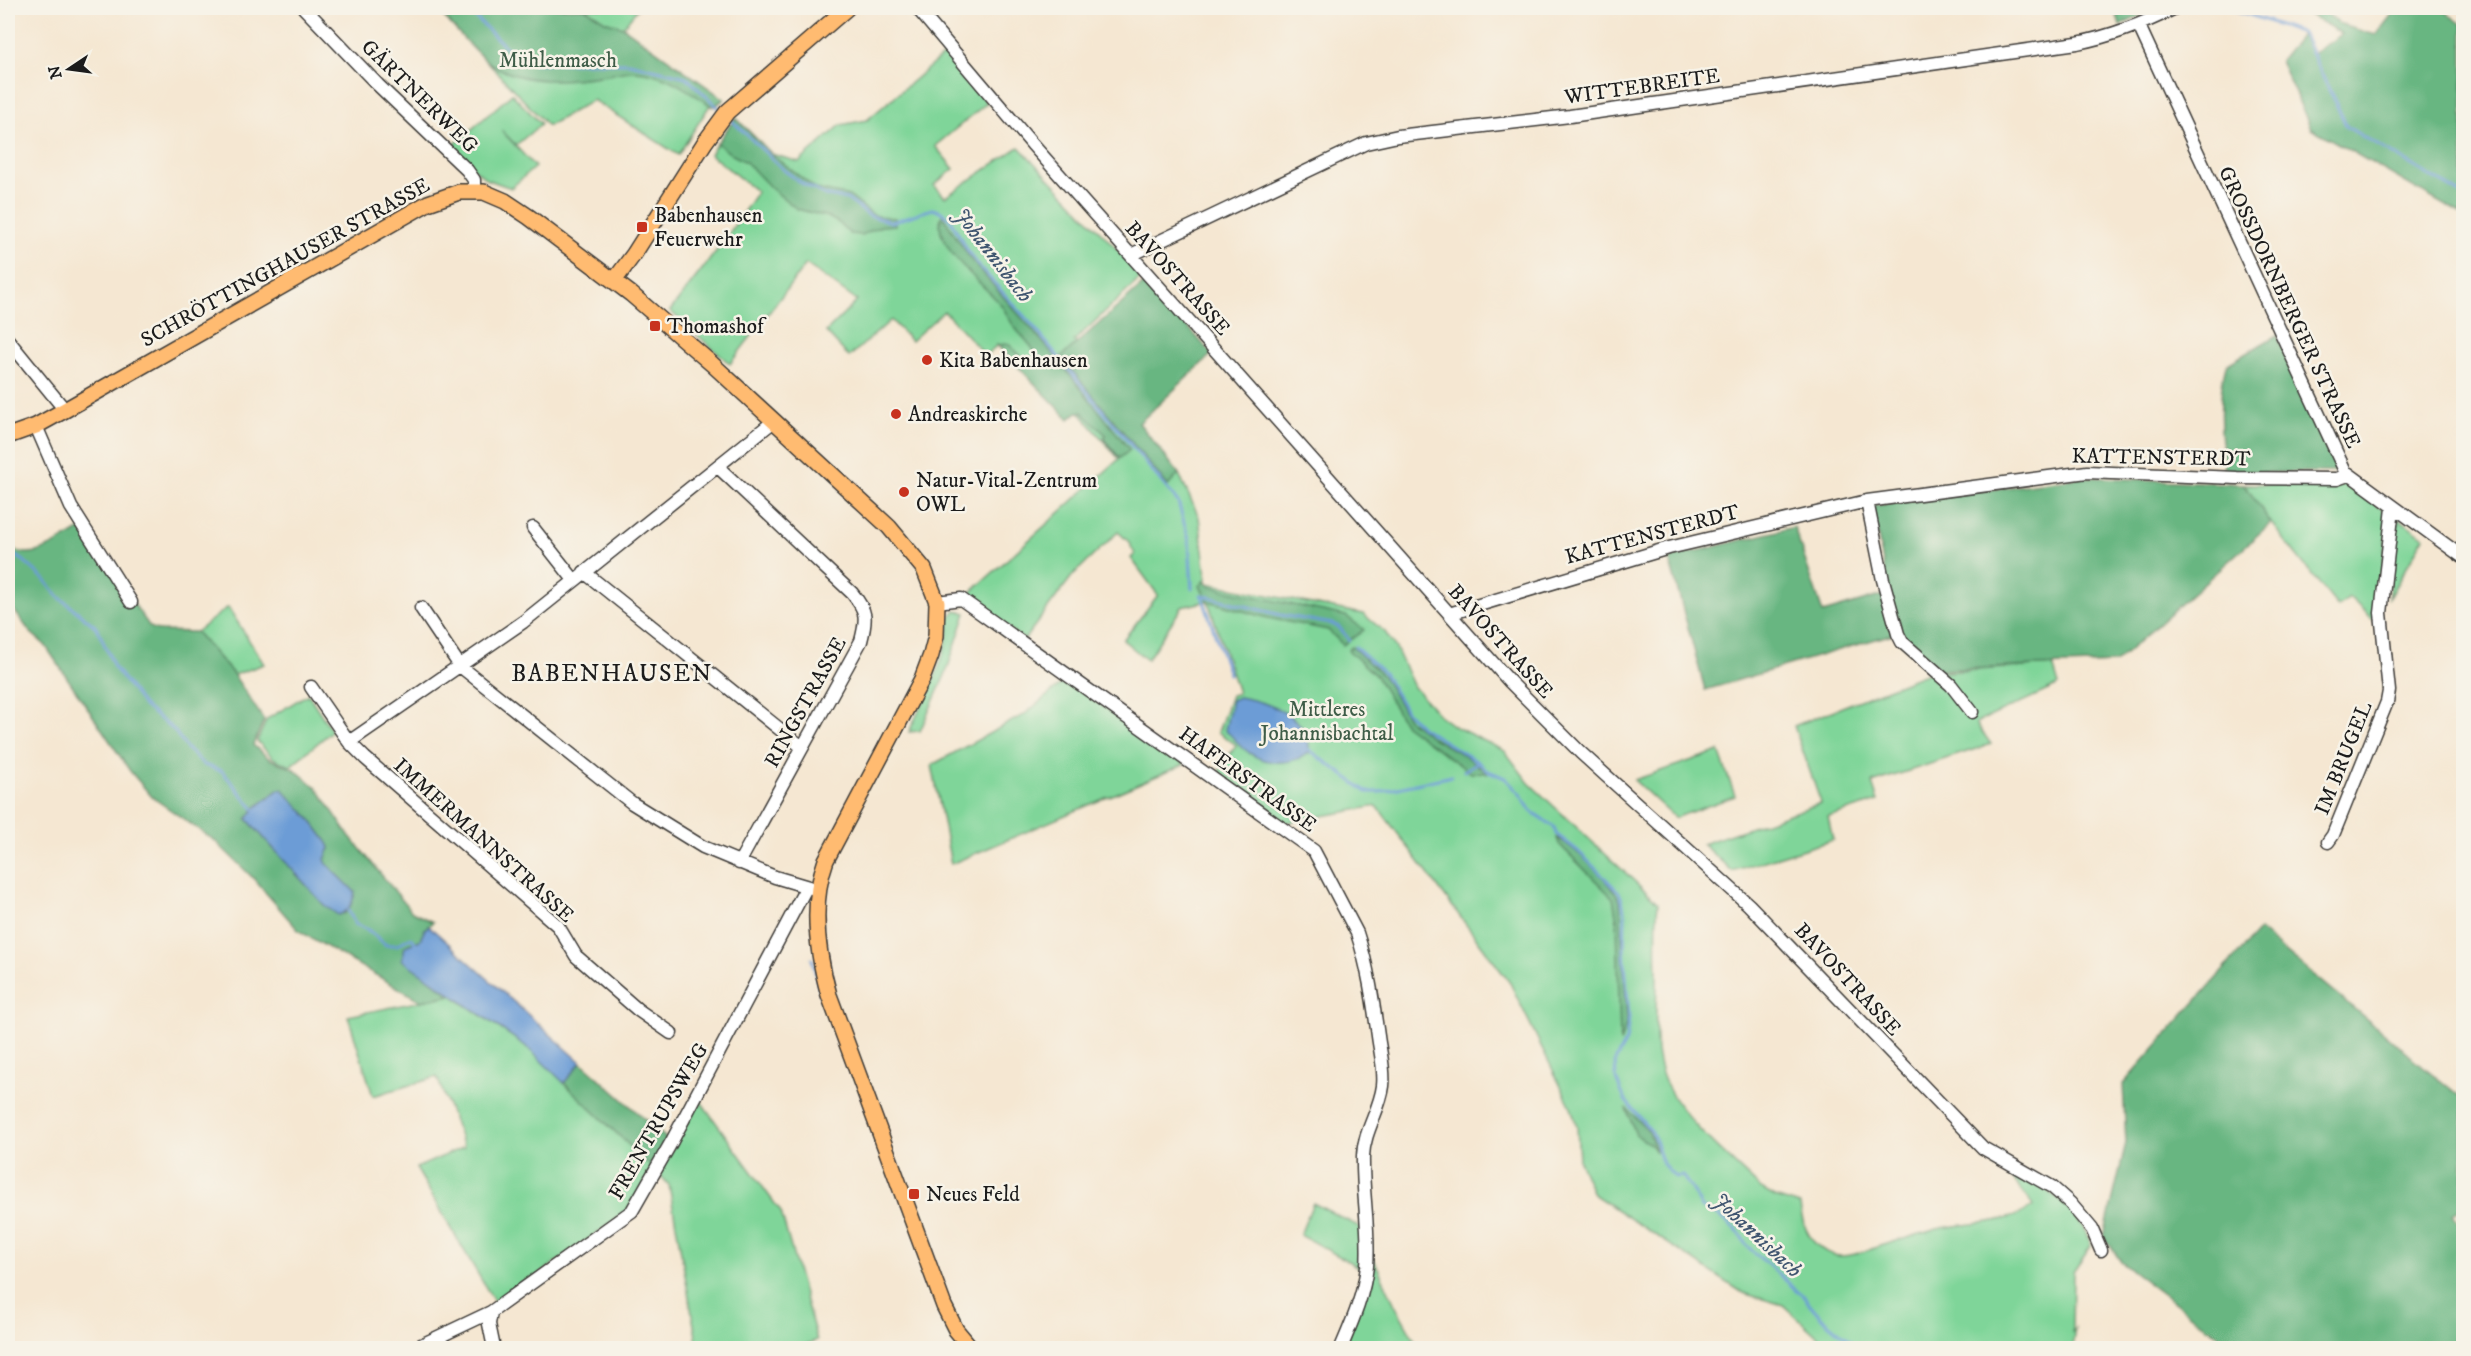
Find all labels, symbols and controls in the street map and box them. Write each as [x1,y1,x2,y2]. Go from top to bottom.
street label: GÄRTNERWEG [355,34,484,159]
north arrow [39,39,99,99]
park label: Mühlenmasch [499,48,617,74]
text: N [44,63,67,81]
street label: WITTEBREITE [1562,63,1722,111]
street label: GROSSDORNBERGER STRASSE [2212,162,2366,453]
street label: SCHRÖTTINGHAUSER STRASSE [136,171,435,353]
water label: Johannisbach [947,202,1038,308]
place label: Babenhausen Feuerwehr [654,203,762,253]
street label: BAVOSTRASSE [1119,216,1236,341]
marker: Babenhausen Feuerwehr [635,220,649,234]
place label: Thomashof [667,314,767,340]
marker: Thomashof [648,319,662,333]
place label: Kita Babenhausen [939,348,1088,374]
marker: Kita Babenhausen [920,353,934,367]
place label: Andreaskirche [908,402,1028,428]
marker: Andreaskirche [889,407,903,421]
street label: KATTENSTERDT [2071,443,2251,473]
place label: Natur-Vital-Zentrum OWL [916,468,1098,518]
marker: Natur-Vital-Zentrum OWL [897,485,911,499]
street label: KATTENSTERDT [1562,499,1742,571]
street label: BAVOSTRASSE [1442,579,1559,704]
street label: RINGSTRASSE [759,632,853,772]
district label: BABENHAUSEN [511,659,713,689]
park label: Mittleres Johannisbachtal [1258,697,1394,747]
street label: IM BRUGEL [2309,698,2378,819]
street label: HAFERSTRASSE [1173,721,1321,839]
street label: IMMERMANNSTRASSE [388,753,579,929]
street label: BAVOSTRASSE [1788,918,1906,1042]
street label: FRENTRUPSWEG [603,1038,714,1205]
place label: Neues Feld [926,1182,1020,1208]
marker: Neues Feld [907,1187,921,1201]
water label: Johannisbach [1706,1187,1808,1284]

